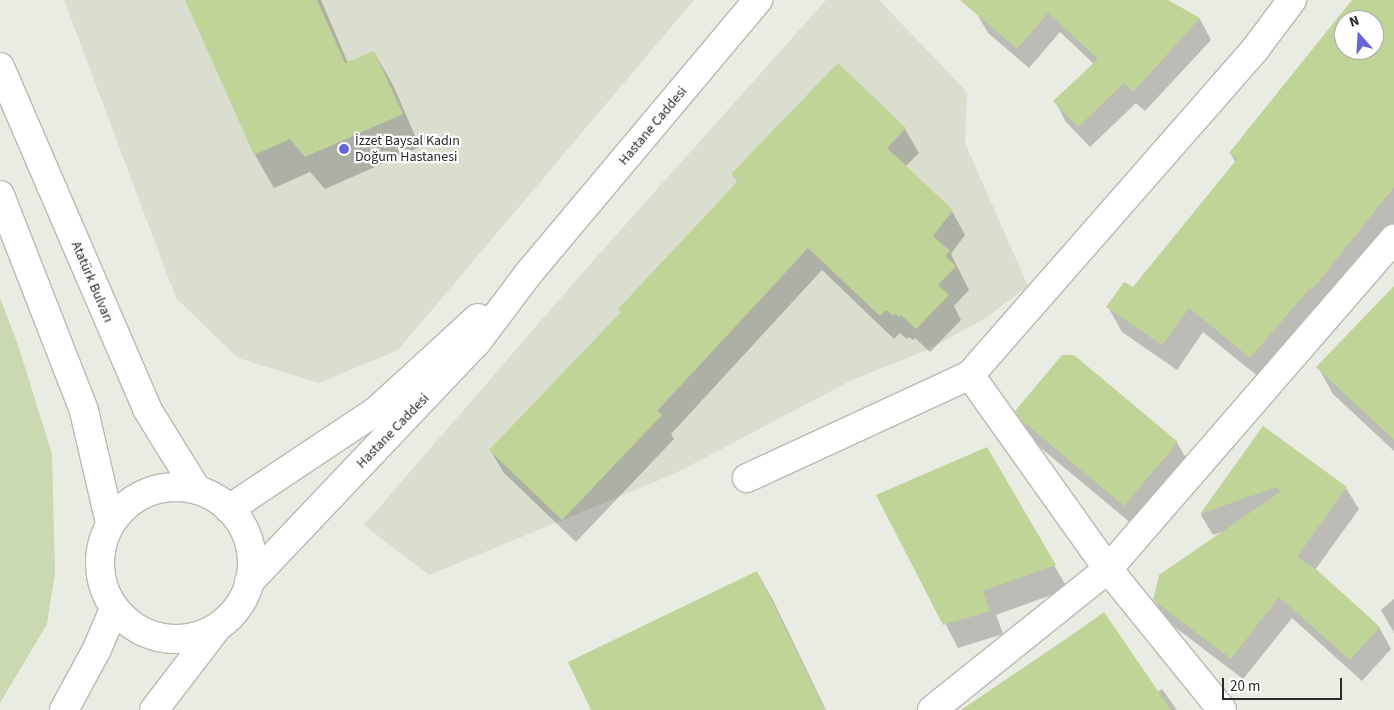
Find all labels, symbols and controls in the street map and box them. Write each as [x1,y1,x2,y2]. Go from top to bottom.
north arrow [1334,10,1384,60]
text: N [1347,11,1362,33]
street label: Hastane Caddesi [615,83,691,169]
place label: İzzet Baysal Kadın Doğum Hastanesi [355,133,460,166]
marker: İzzet Baysal Kadın Doğum Hastanesi [337,142,351,156]
street label: Atatürk Bulvarı [67,239,117,325]
street label: Hastane Caddesi [353,390,433,472]
scale bar [1224,668,1344,700]
text: 20 m [1230,676,1260,697]

